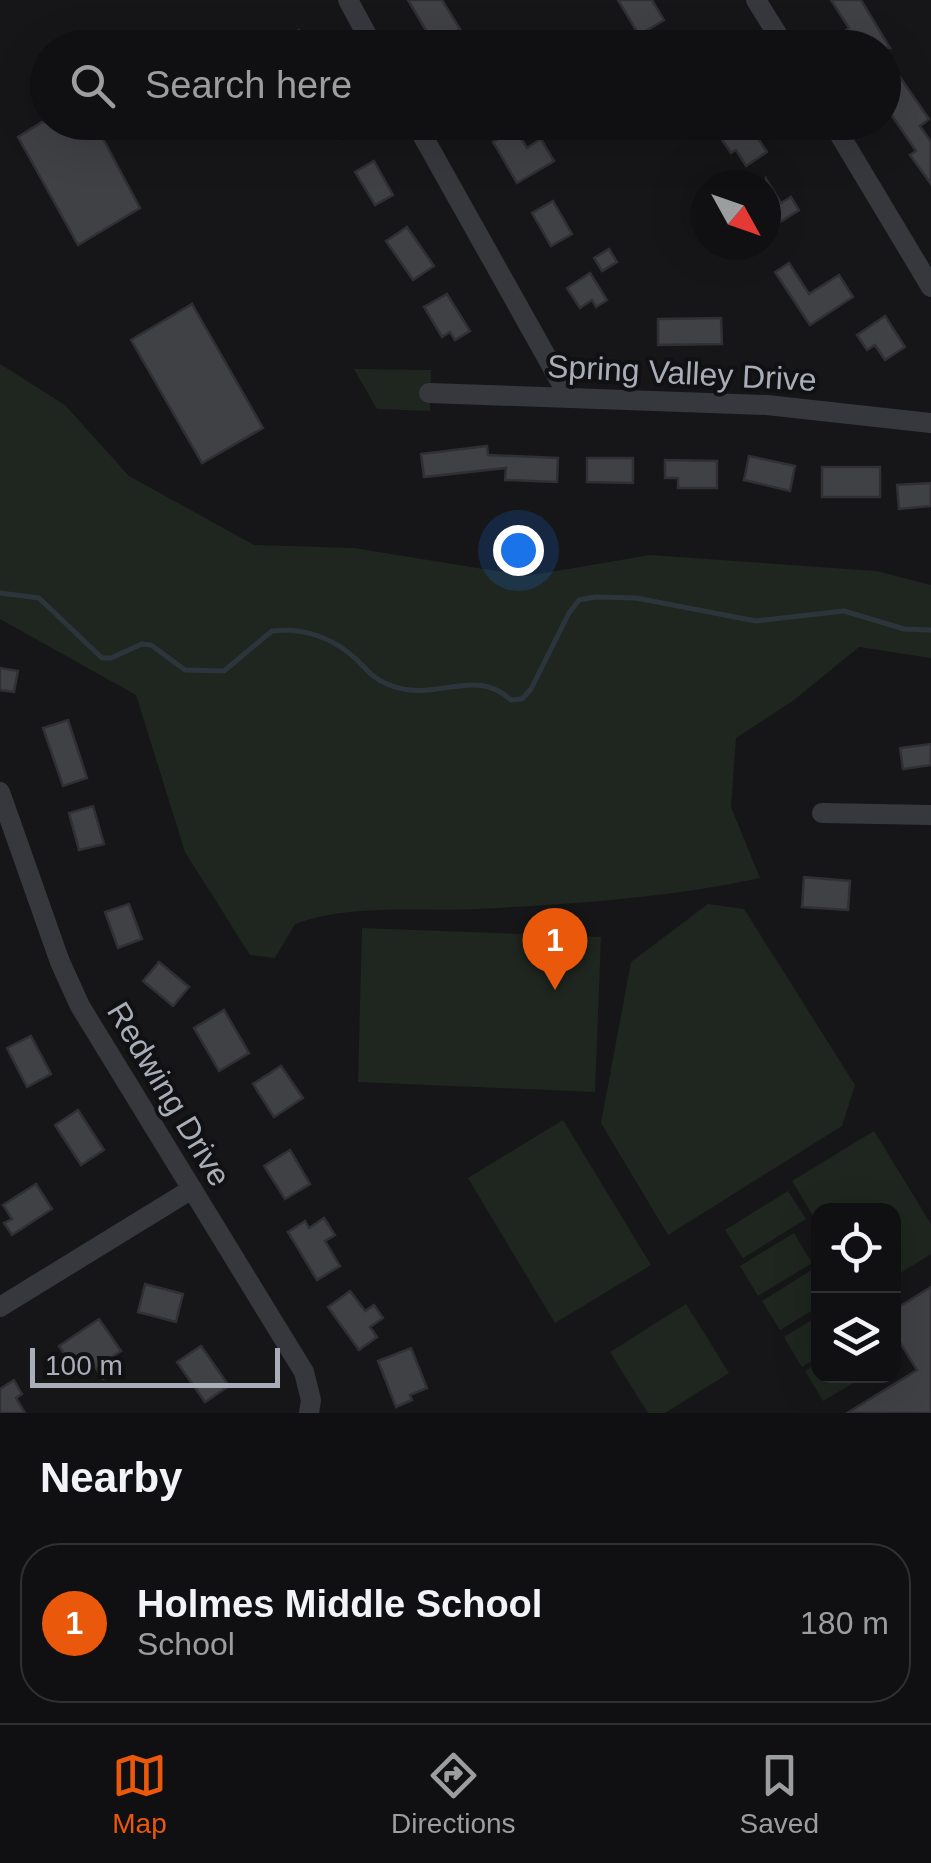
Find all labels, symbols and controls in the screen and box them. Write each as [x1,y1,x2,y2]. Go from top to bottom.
search box [30,30,901,140]
icon: search [65,58,120,113]
text: Search here [145,64,352,106]
north arrow [691,170,781,260]
street label: Spring Valley Drive [546,348,818,398]
your location [493,525,544,576]
pin: 1 [522,908,588,990]
street label: Redwing Drive [100,996,238,1192]
map controls [811,1203,901,1383]
button: locate [811,1203,901,1293]
button: layers [811,1293,901,1383]
scale bar [30,1343,280,1388]
text: 100 m [45,1350,123,1381]
text: Nearby [40,1454,182,1501]
text: Holmes Middle School [137,1583,542,1625]
text: 1 [66,1605,83,1641]
text: 180 m [800,1605,889,1641]
text: School [137,1626,235,1662]
tab: Map [112,1748,167,1840]
tab: Directions [391,1748,516,1840]
tab: Saved [740,1748,819,1840]

